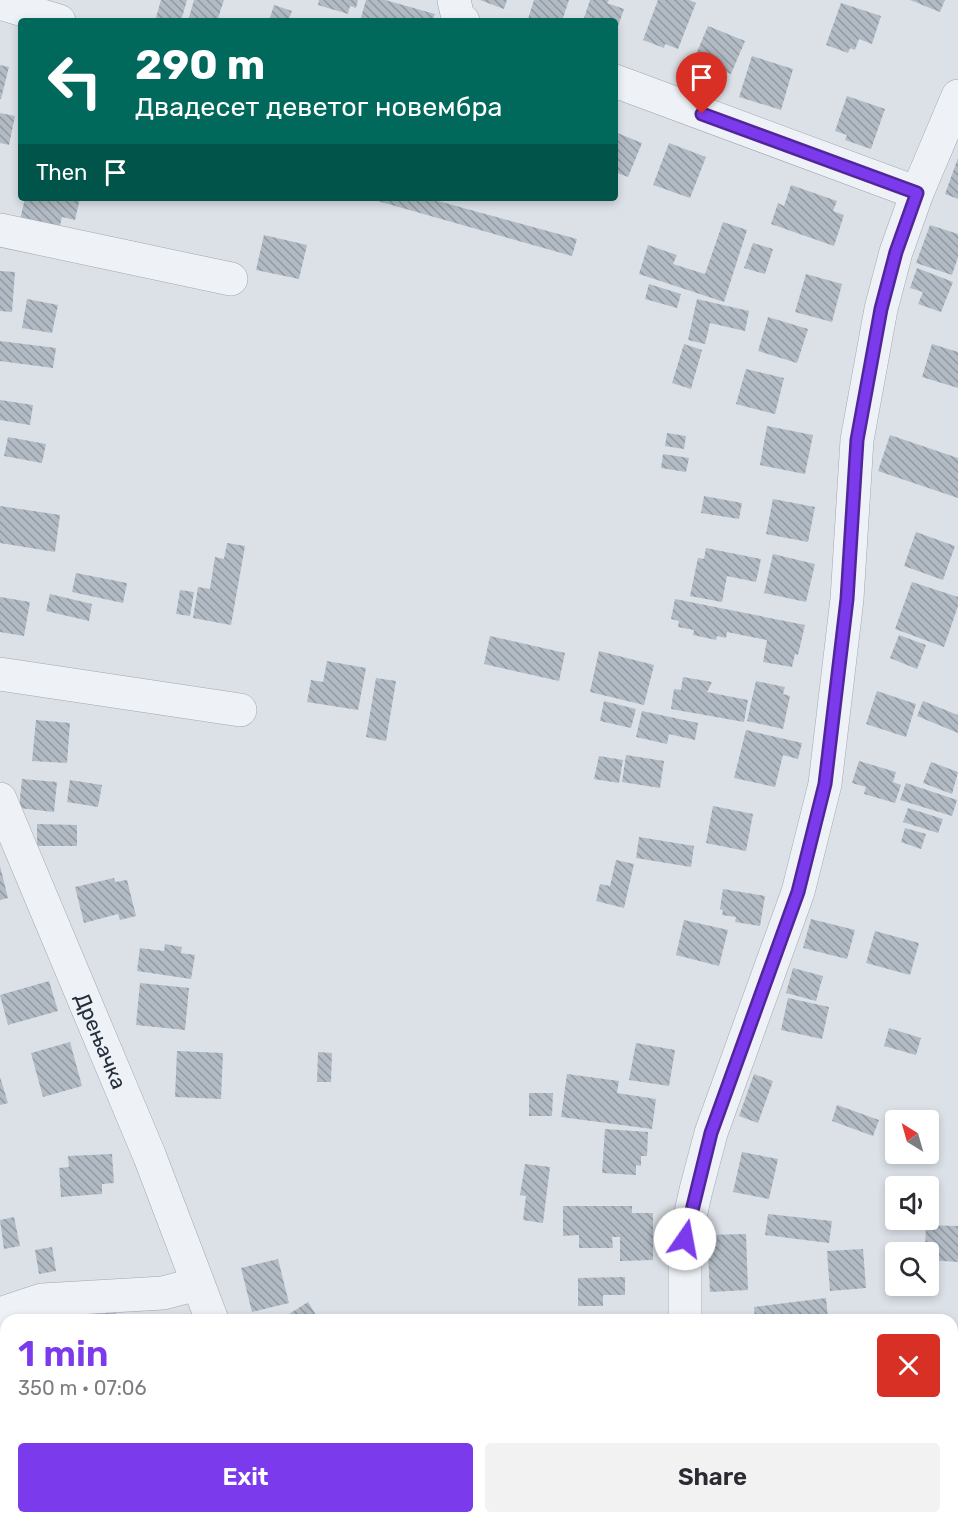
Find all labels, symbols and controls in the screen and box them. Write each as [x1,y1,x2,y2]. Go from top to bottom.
text: 290 m [135,40,265,90]
icon: left [36,42,114,120]
pin [676,52,727,114]
icon: arrive [685,61,718,94]
text: Двадесет деветог новембра [135,91,502,123]
icon: arrive [99,156,132,189]
text: Then [36,159,87,186]
street label: Дрењачка [70,989,132,1092]
north arrow [885,1110,939,1164]
map controls [885,1110,939,1296]
button: sound [885,1176,939,1230]
position arrow [653,1207,717,1271]
button: search [885,1242,939,1296]
text: 1 min [18,1332,109,1375]
button: close [877,1334,940,1397]
text: 350 m · 07:06 [18,1376,147,1400]
button: Exit [18,1443,473,1512]
button: Share [485,1443,940,1512]

